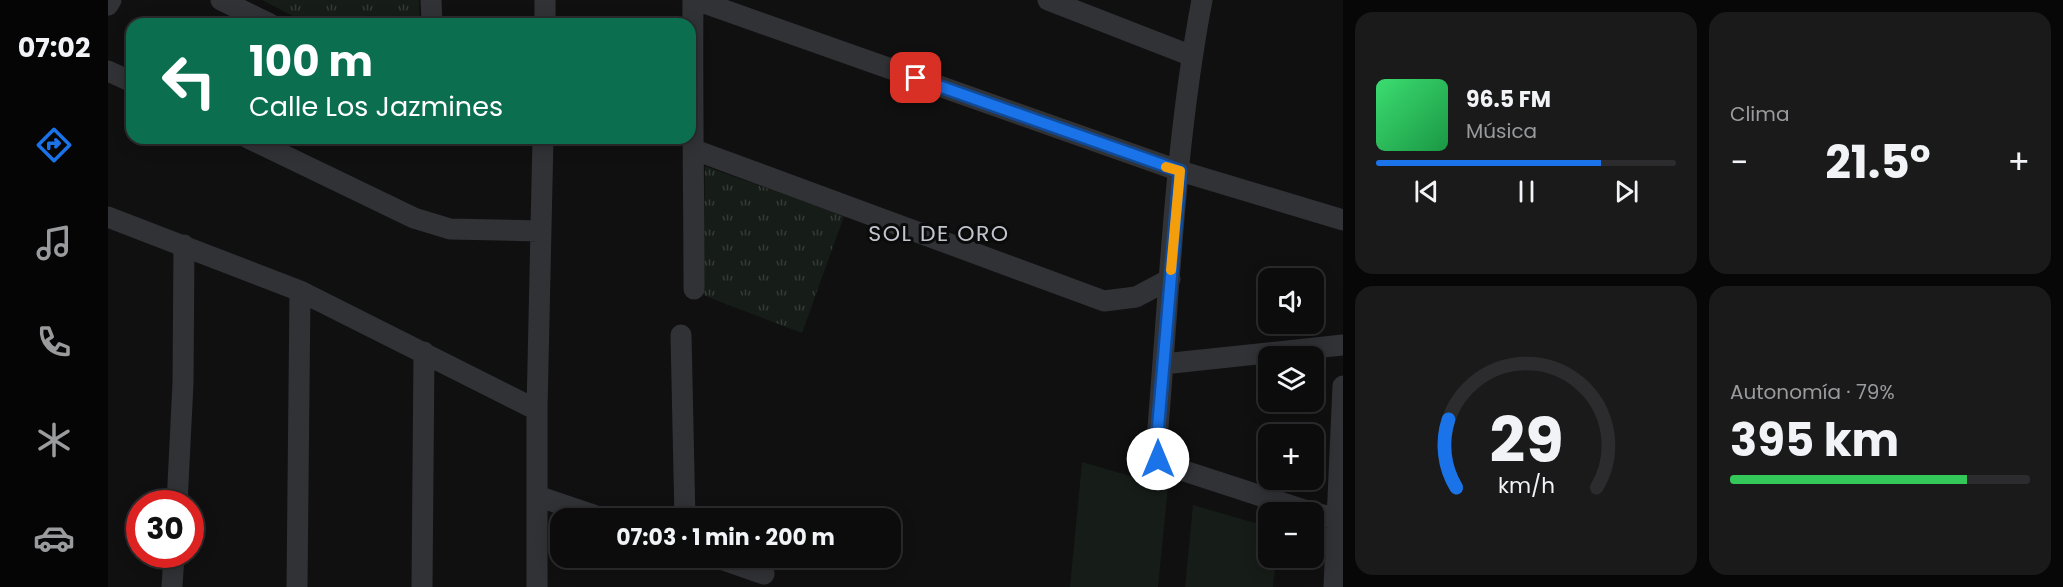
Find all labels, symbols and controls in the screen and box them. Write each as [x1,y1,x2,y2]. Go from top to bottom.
text: 07:02 [18,29,90,66]
text: 100 m [249,32,373,91]
icon: left [150,42,228,120]
pin [890,52,941,103]
icon: arrive [899,61,932,94]
text: 96.5 FM [1466,84,1551,115]
text: Calle Los Jazmines [249,88,503,125]
text: Clima [1730,100,1789,128]
text: Música [1466,117,1537,145]
icon: directions [33,124,75,166]
text: 21.5° [1825,131,1931,194]
text: − [1730,139,1748,186]
text: + [2007,139,2030,186]
icon: previous [1410,175,1443,208]
icon: pause [1510,175,1543,208]
icon: next [1610,175,1643,208]
district label: SOL DE ORO [868,218,1010,249]
icon: music [33,222,75,264]
map controls [1258,268,1324,568]
button: sound [1258,268,1324,334]
icon: phone [33,321,75,363]
button: layers [1258,346,1324,412]
text: Autonomía · 79% [1730,378,1895,406]
text: 29 [1489,396,1563,484]
text: 395 km [1730,409,1899,472]
icon: climate [33,419,75,461]
button: + [1258,424,1324,490]
position arrow [1126,427,1190,491]
text: km/h [1497,470,1555,501]
speed limit sign: 30 [126,490,204,568]
button: − [1258,502,1324,568]
icon: car [33,517,75,559]
text: 07:03 · 1 min · 200 m [616,522,835,553]

